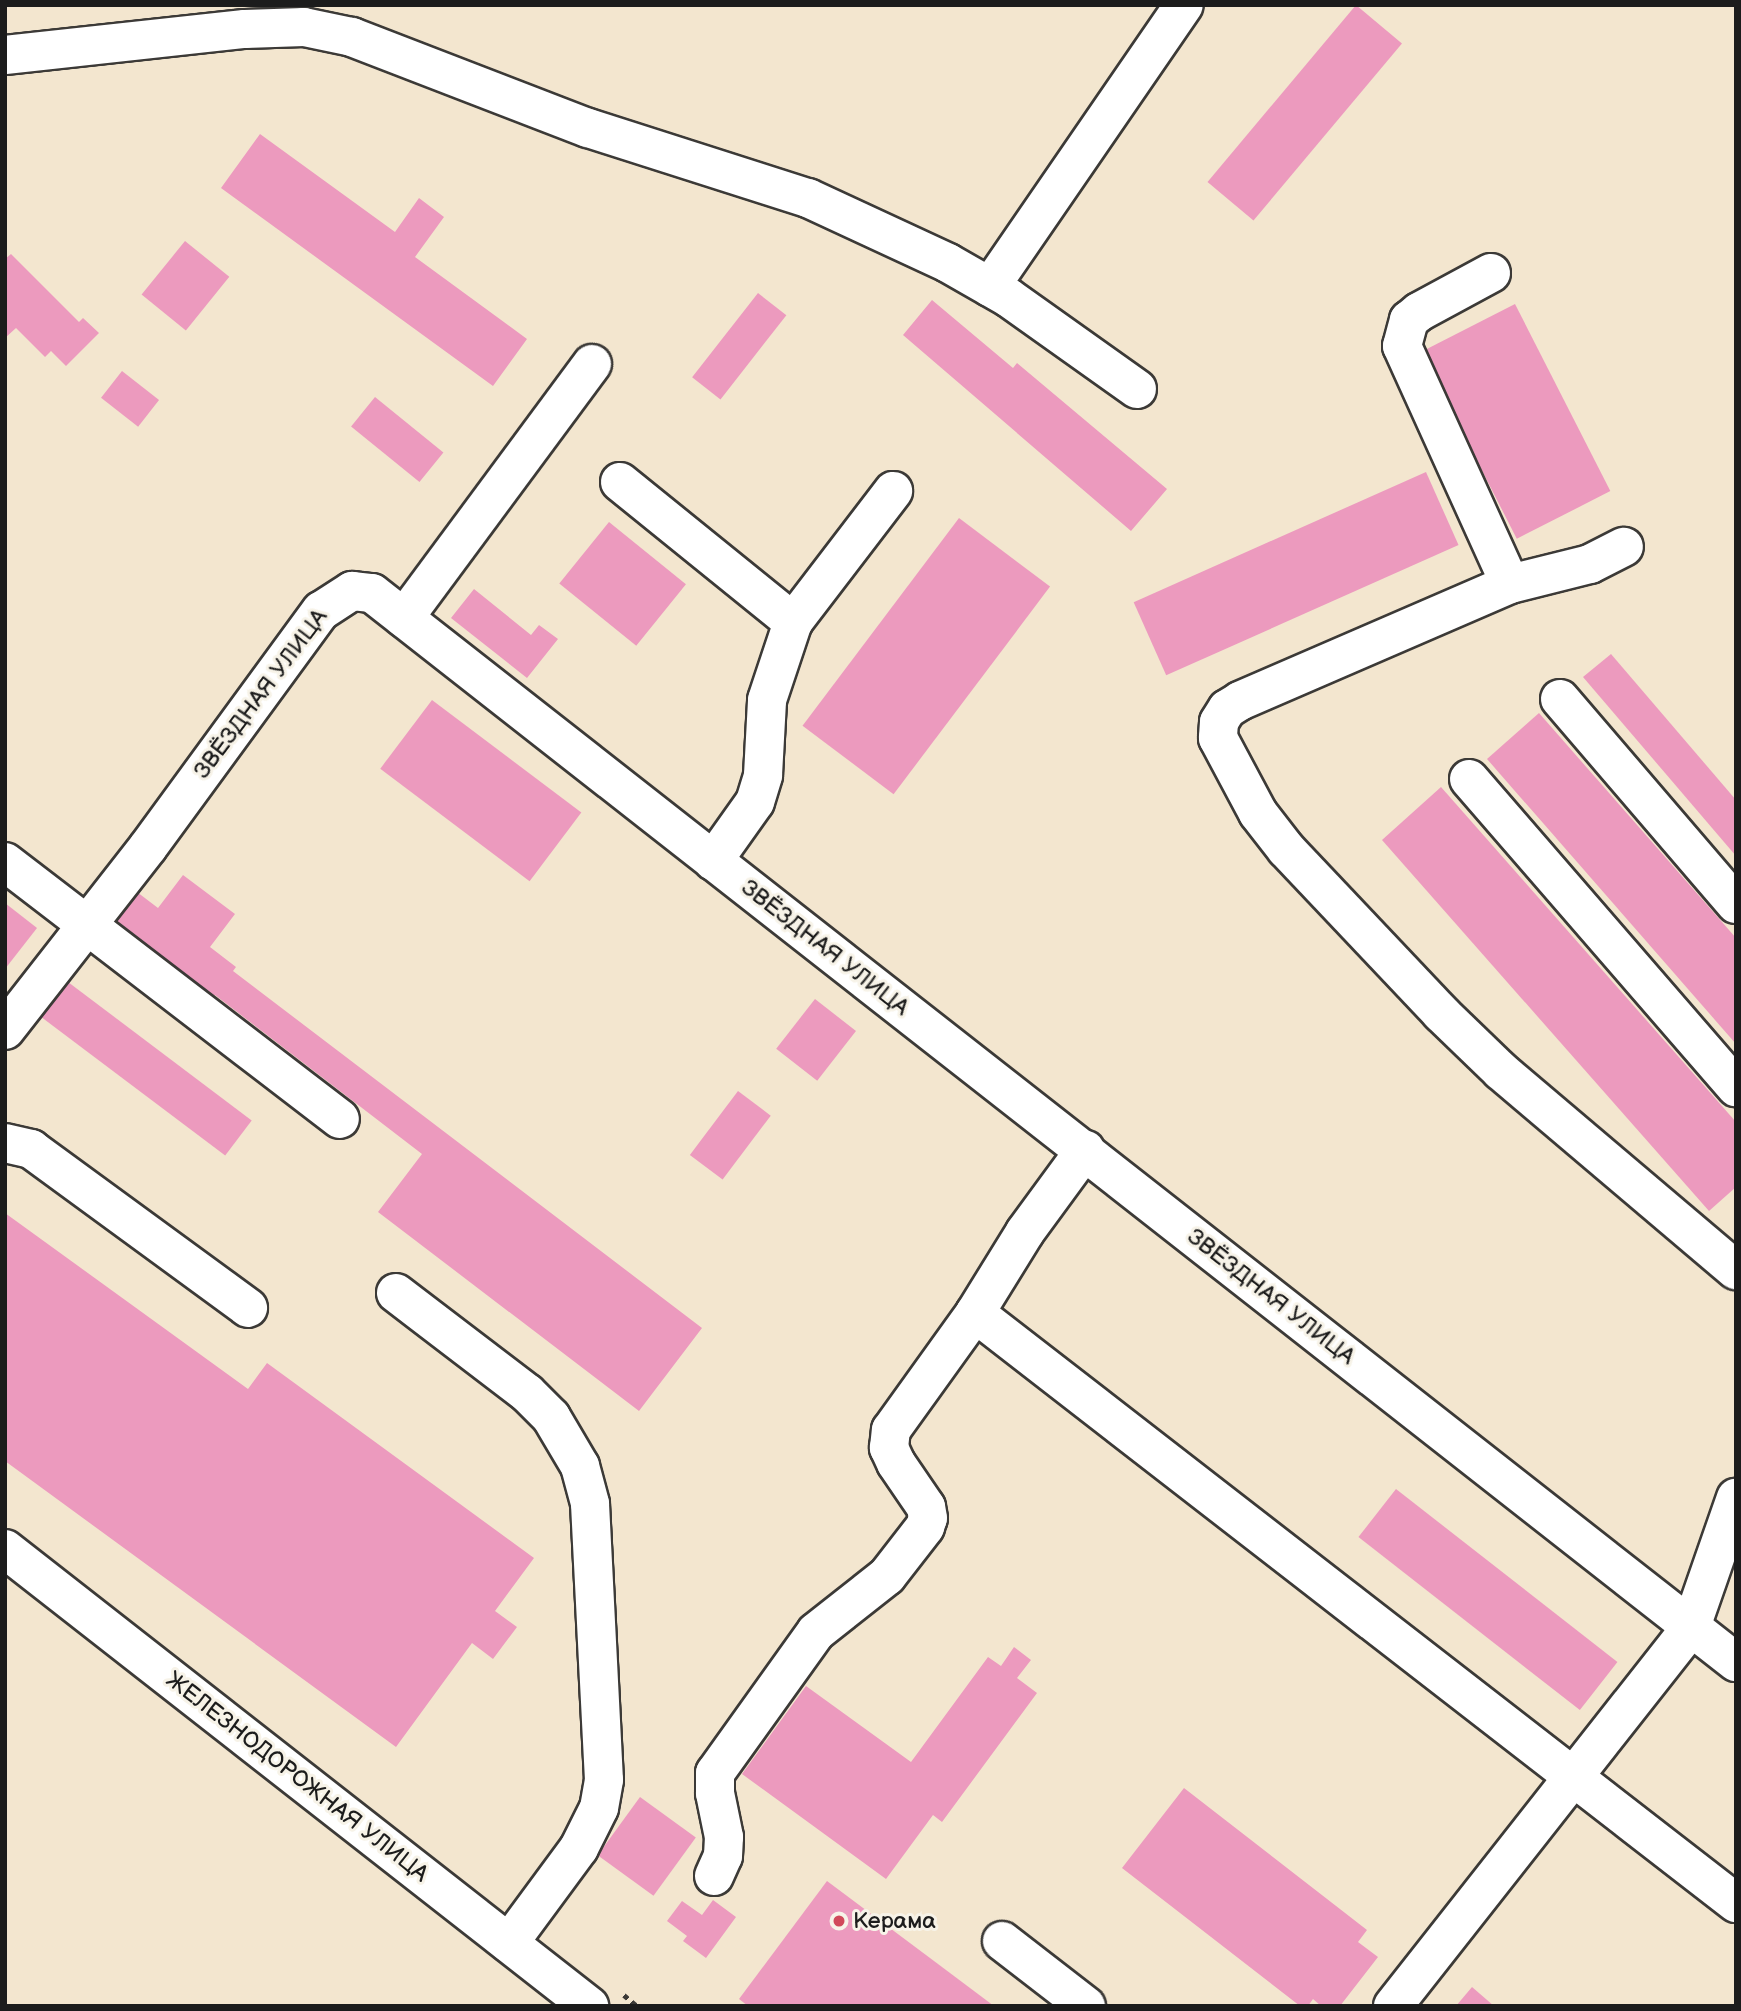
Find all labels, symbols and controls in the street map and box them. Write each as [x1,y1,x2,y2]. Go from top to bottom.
street label: ЗВЁЗДНАЯ УЛИЦА [188,604,334,784]
street label: ЗВЁЗДНАЯ УЛИЦА [736,874,914,1022]
street label: ЗВЁЗДНАЯ УЛИЦА [1182,1223,1360,1371]
street label: ЖЕЛЕЗНОДОРОЖНАЯ УЛИЦА [160,1666,434,1888]
place label: Керама [853,1907,936,1935]
marker: Керама [831,1913,847,1929]

